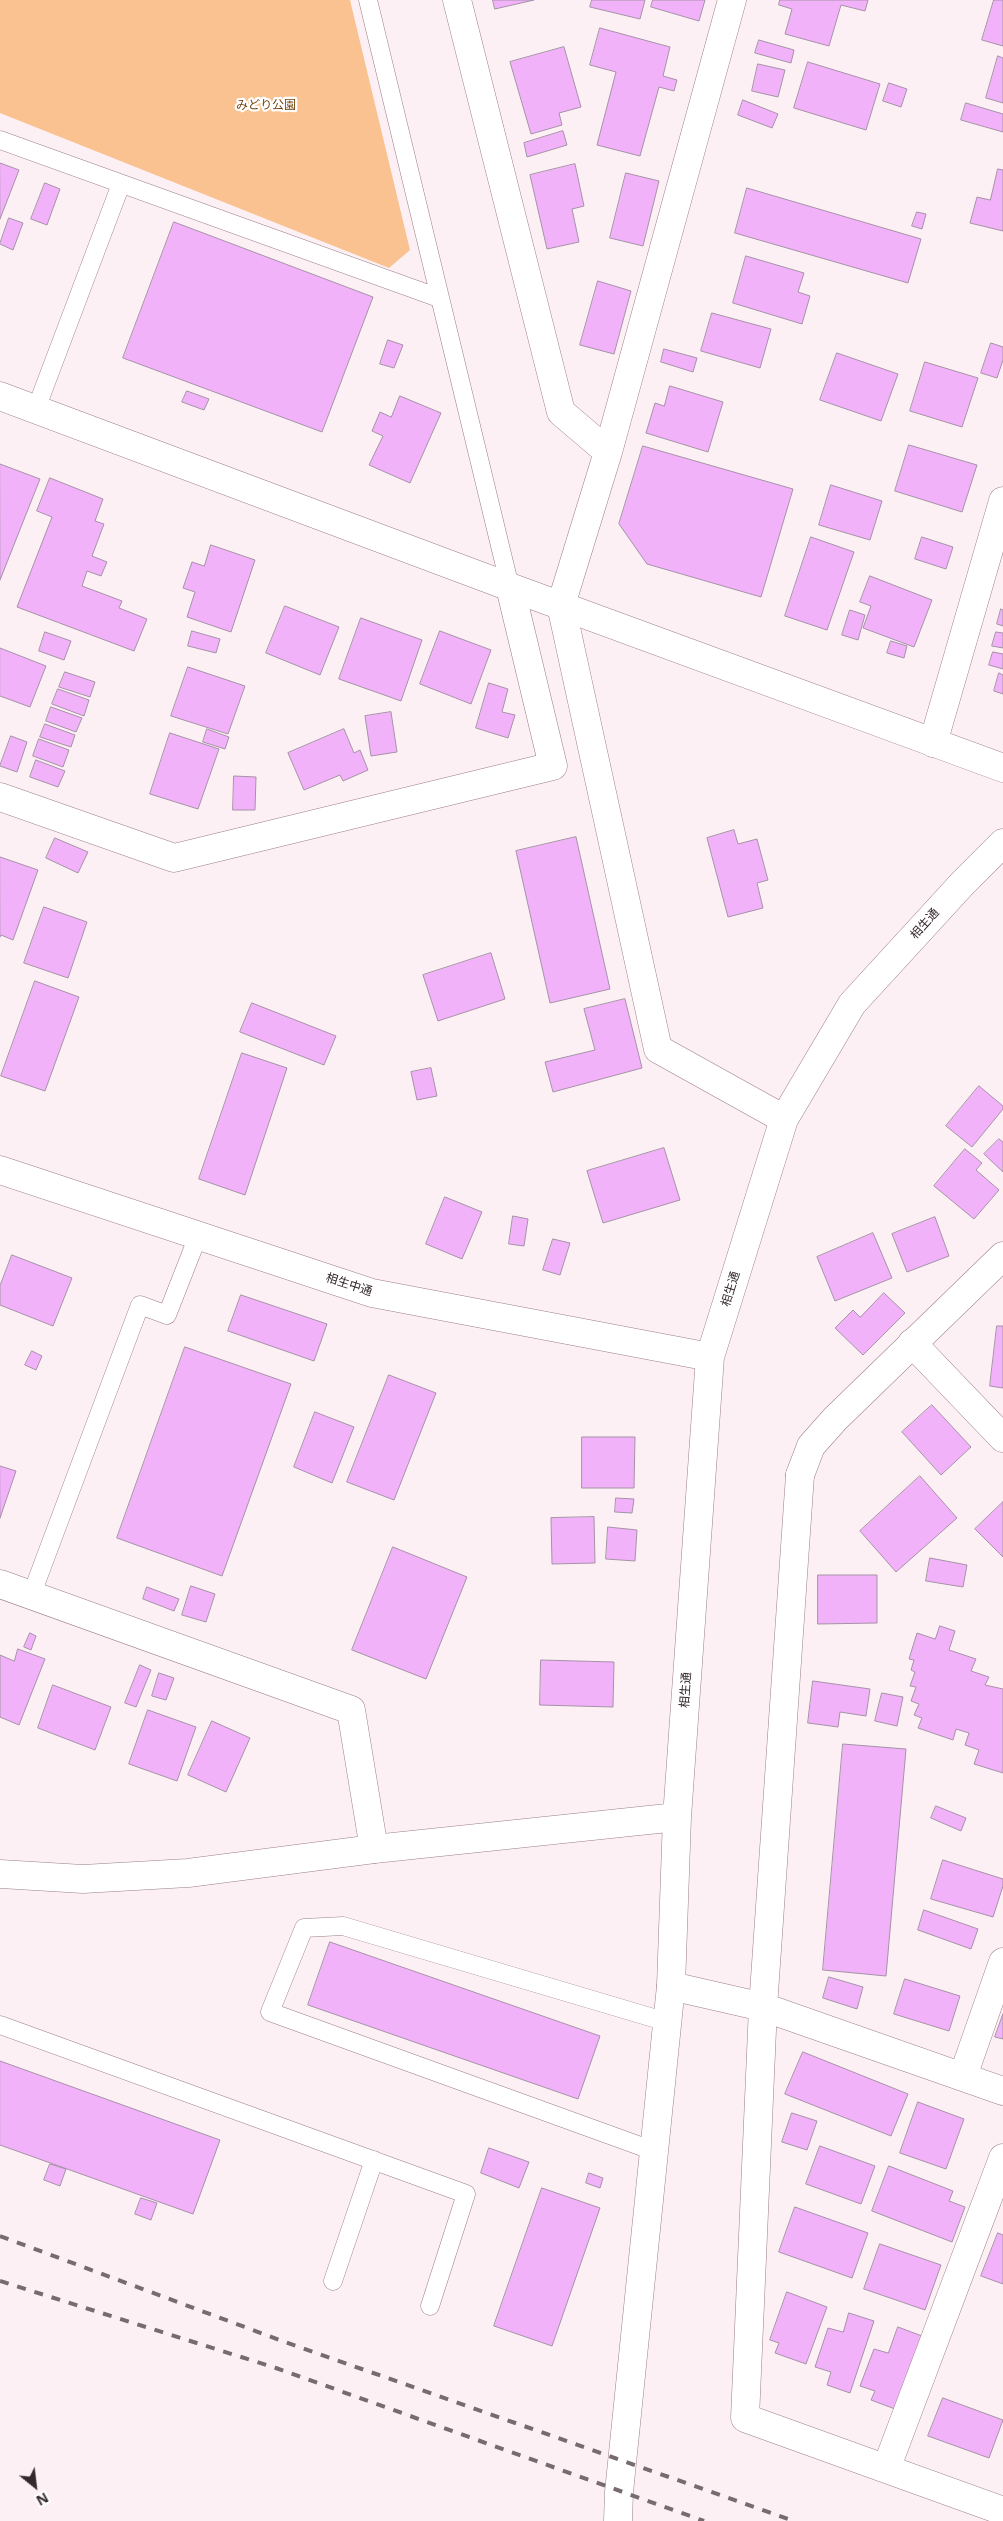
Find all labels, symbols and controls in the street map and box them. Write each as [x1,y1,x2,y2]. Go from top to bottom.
park label: みどり公園 [236,99,296,113]
street label: 相生通 [908,906,942,942]
street label: 相生通 [719,1270,743,1308]
street label: 相生中通 [324,1271,374,1299]
street label: 相生通 [678,1672,694,1708]
north arrow [10,2461,60,2511]
text: N [33,2488,52,2511]

